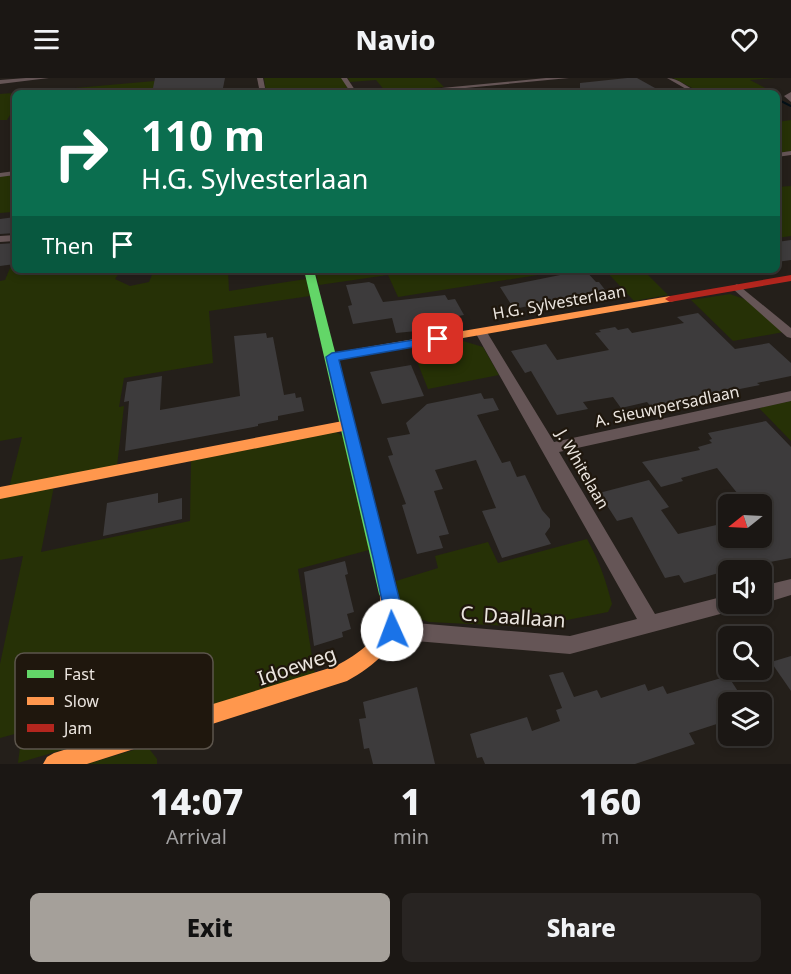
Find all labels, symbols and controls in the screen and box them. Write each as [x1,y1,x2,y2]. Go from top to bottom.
text: Navio [355,21,436,58]
icon: menu [30,23,63,56]
icon: heart [728,23,761,56]
text: 110 m [141,106,265,163]
icon: right [42,114,120,192]
text: H.G. Sylvesterlaan [141,160,368,197]
icon: arrive [106,228,139,261]
text: Then [42,230,94,260]
street label: H.G. Sylvesterlaan [491,279,627,325]
pin [412,313,463,364]
icon: arrive [421,322,454,355]
street label: A. Sieuwpersadlaan [593,380,741,432]
street label: J. Whitelaan [550,423,615,513]
north arrow [718,494,772,548]
map controls [718,494,772,746]
button: sound [718,560,772,614]
position arrow [360,598,424,662]
street label: C. Daallaan [460,599,567,634]
button: search [718,626,772,680]
street label: Idoeweg [254,640,340,692]
legend [15,653,213,749]
text: Fast [64,663,95,685]
text: Slow [64,690,99,712]
button: layers [718,692,772,746]
text: Jam [62,717,92,739]
text: 14:07 [150,777,243,826]
text: 1 [401,777,421,826]
text: 160 [579,777,641,826]
text: Arrival [166,823,227,850]
text: min [393,823,429,850]
text: m [601,823,619,850]
button: Exit [30,893,390,962]
button: Share [402,893,761,962]

